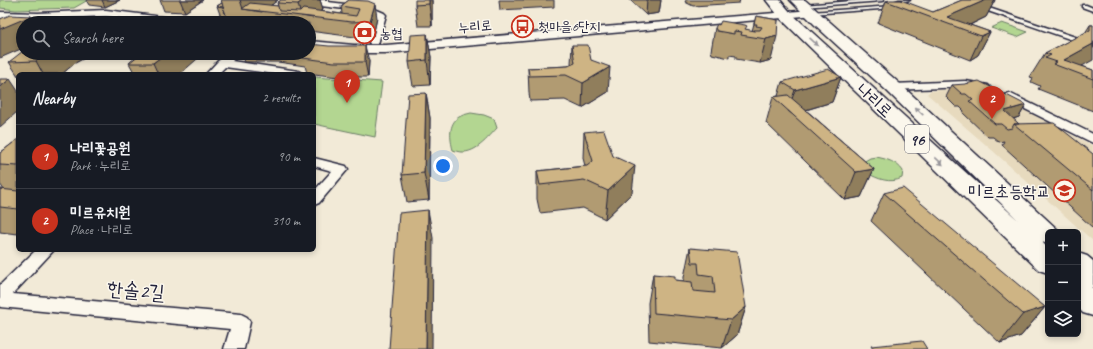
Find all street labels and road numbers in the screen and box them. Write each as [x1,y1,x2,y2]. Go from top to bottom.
street label: 누리로 [457,17,493,36]
street label: 나리로 [852,79,897,122]
road number: 96 [905,125,929,153]
street label: 한솔2길 [106,276,166,305]

